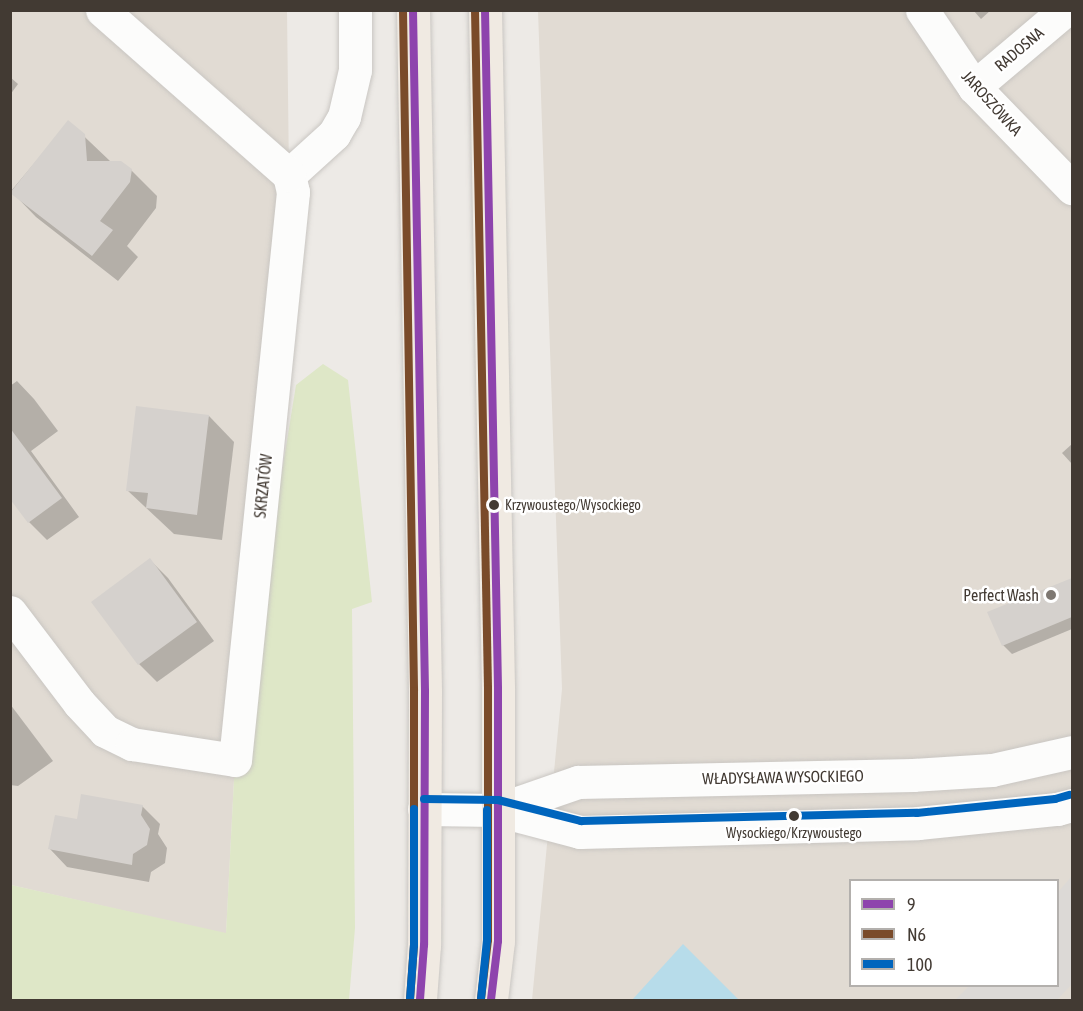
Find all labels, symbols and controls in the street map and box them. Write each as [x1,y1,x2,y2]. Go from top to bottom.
street label: RADOSNA [991,23,1047,75]
street label: JAROSZÓWKA [958,67,1026,139]
street label: SKRZATÓW [250,453,276,519]
place label: Krzywoustego/Wysockiego [505,497,641,513]
marker: Krzywoustego/Wysockiego [488,499,500,511]
place label: Perfect Wash [963,585,1039,605]
marker: Perfect Wash [1044,588,1058,602]
street label: WŁADYSŁAWA WYSOCKIEGO [702,766,864,788]
marker: Wysockiego/Krzywoustego [788,810,800,822]
place label: Wysockiego/Krzywoustego [726,825,862,841]
legend [849,879,1059,987]
text: 9 [907,894,915,915]
text: N6 [907,924,926,945]
text: 100 [907,954,932,975]

